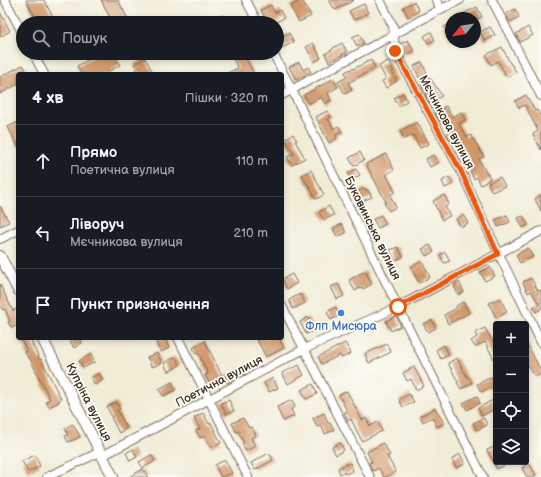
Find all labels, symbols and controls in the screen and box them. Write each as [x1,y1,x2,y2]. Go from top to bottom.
north arrow [445,12,481,48]
search box [16,16,284,60]
icon: search [30,27,52,49]
text: Пошук [62,29,108,48]
route end [386,42,404,60]
street label: Мєчникова вулиця [416,73,478,172]
text: 4 хв [32,88,64,108]
text: Пішки · 320 m [185,90,268,106]
text: Прямо [70,143,117,162]
icon: ahead [32,150,54,172]
text: 110 m [236,153,268,169]
text: Поетична вулиця [70,162,175,178]
street label: Буковинська вулиця [341,174,404,283]
text: Ліворуч [70,215,124,234]
icon: left [32,222,54,244]
text: 210 m [234,225,268,241]
text: Мєчникова вулиця [70,234,183,250]
icon: arrive [32,294,54,316]
text: Пункт призначення [70,295,210,314]
route start [389,298,407,316]
marker: Флп Мисюра [336,308,346,318]
place label: Флп Мисюра [305,319,377,334]
map controls [493,321,529,465]
button: + [493,321,529,357]
street label: Поетична вулиця [173,352,266,411]
button: − [493,357,529,393]
street label: Купріна вулиця [62,360,115,444]
button: locate [493,393,529,429]
button: layers [493,429,529,465]

